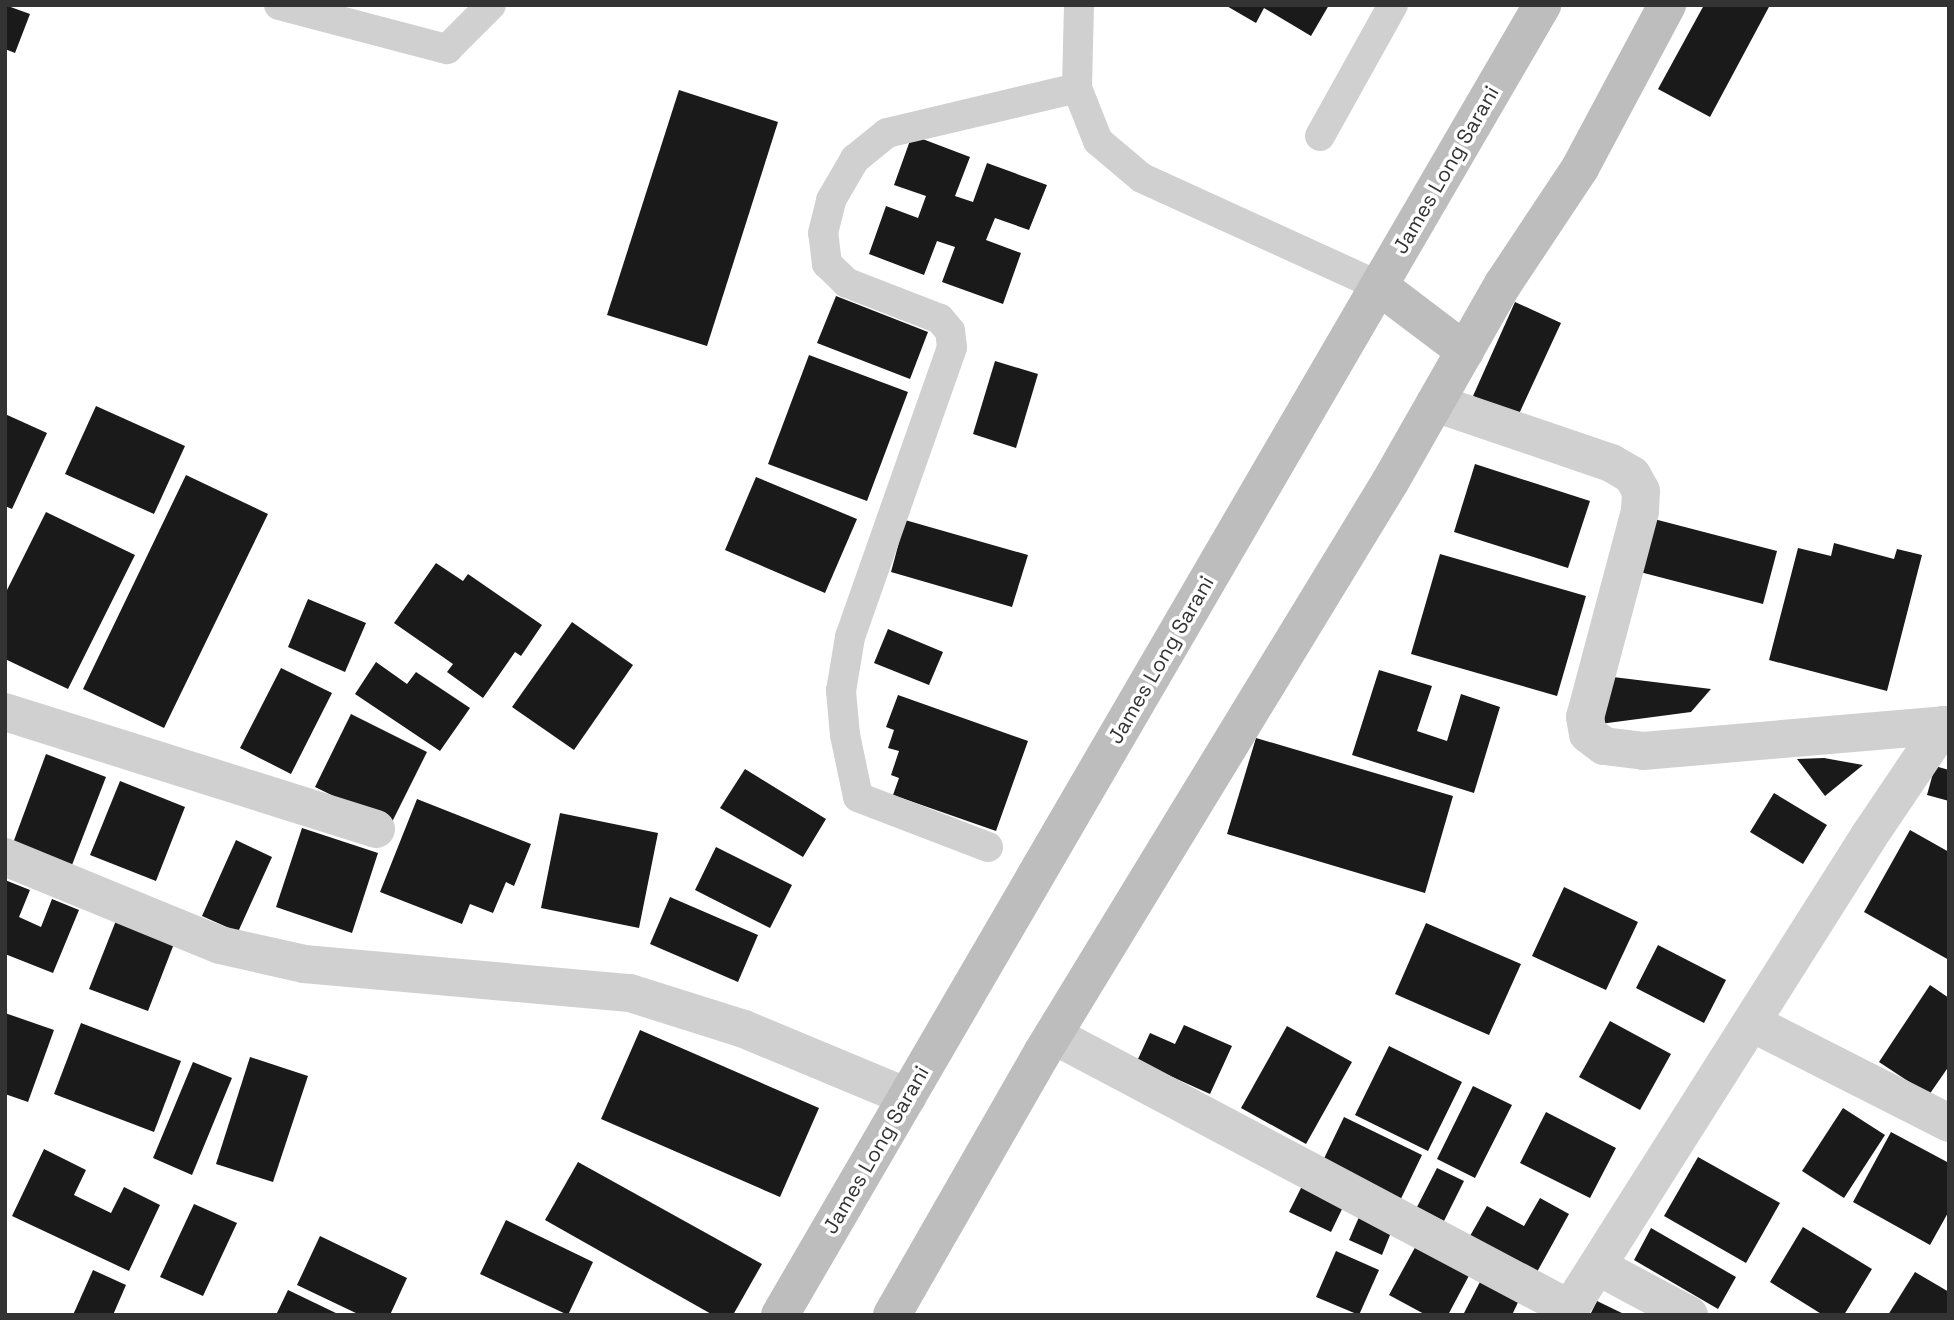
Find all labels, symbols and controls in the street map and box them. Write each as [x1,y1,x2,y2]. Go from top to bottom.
street label: James Long Sarani [1388,82,1504,258]
street label: James Long Sarani [1103,572,1219,748]
street label: James Long Sarani [818,1062,934,1238]

